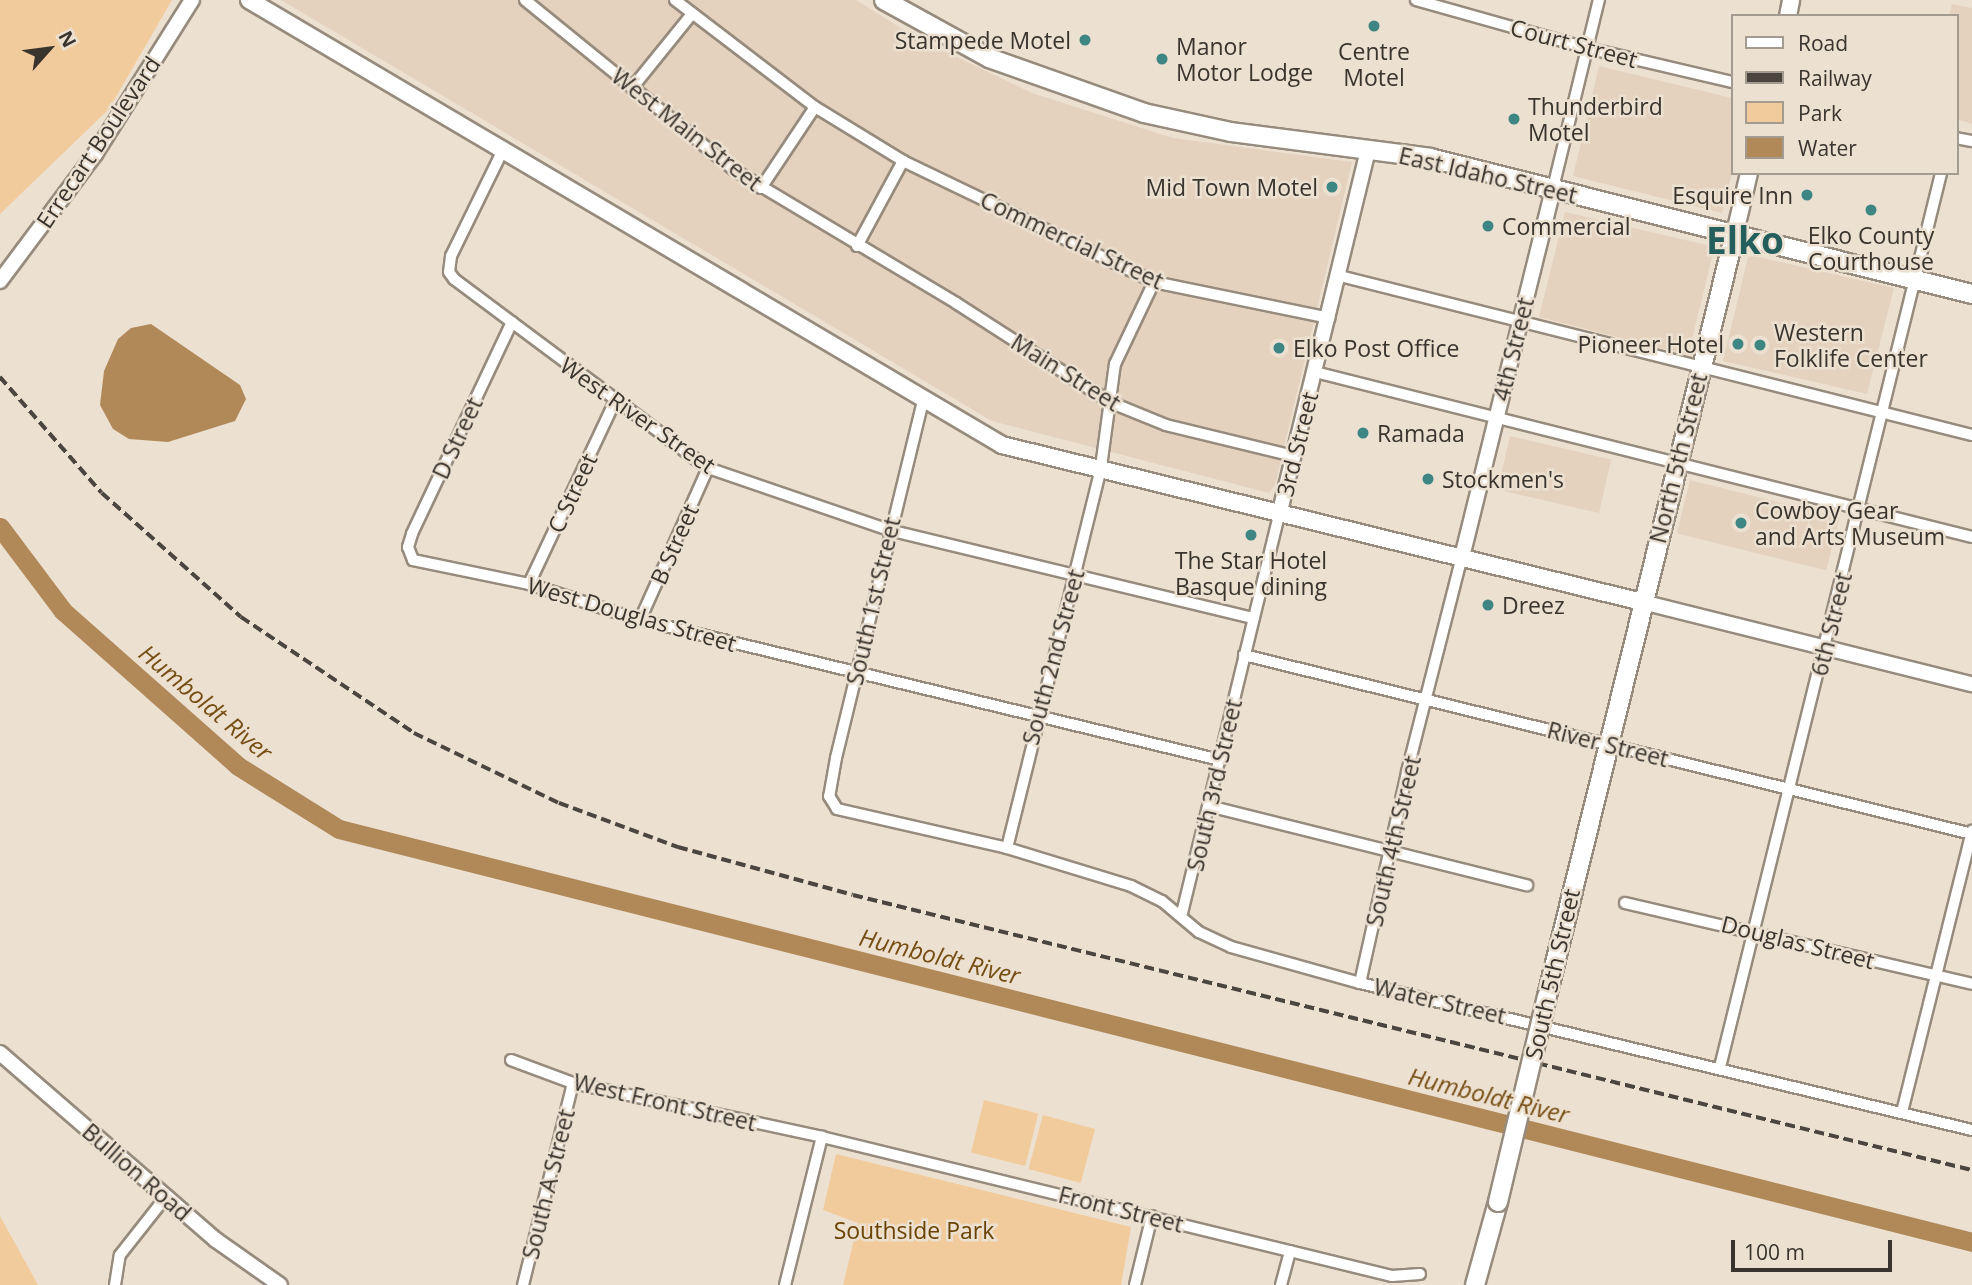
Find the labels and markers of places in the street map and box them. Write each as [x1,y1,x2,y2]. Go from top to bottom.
marker: Centre Motel [1366,18,1382,34]
place label: Stampede Motel [895,26,1071,54]
marker: Stampede Motel [1077,32,1093,48]
place label: Manor Motor Lodge [1176,32,1313,86]
place label: Centre Motel [1338,37,1410,91]
marker: Manor Motor Lodge [1154,51,1170,67]
place label: Thunderbird Motel [1528,92,1663,146]
marker: Thunderbird Motel [1506,111,1522,127]
place label: Mid Town Motel [1146,173,1318,201]
marker: Mid Town Motel [1324,179,1340,195]
place label: Esquire Inn [1672,181,1793,209]
marker: Esquire Inn [1799,187,1815,203]
marker: Elko County Courthouse [1863,202,1879,218]
place label: Commercial [1502,212,1631,240]
marker: Commercial [1480,218,1496,234]
place label: Elko County Courthouse [1808,221,1934,275]
place label: Western Folklife Center [1774,318,1928,372]
place label: Pioneer Hotel [1577,330,1724,358]
place label: Elko Post Office [1293,334,1459,362]
marker: Pioneer Hotel [1730,336,1746,352]
marker: Western Folklife Center [1752,337,1768,353]
marker: Elko Post Office [1271,340,1287,356]
place label: Ramada [1377,419,1465,447]
marker: Ramada [1355,425,1371,441]
place label: Stockmen's [1442,465,1564,493]
marker: Stockmen's [1420,471,1436,487]
place label: Cowboy Gear and Arts Museum [1755,496,1945,550]
marker: Cowboy Gear and Arts Museum [1733,515,1749,531]
marker: The Star Hotel Basque dining [1243,527,1259,543]
place label: The Star Hotel Basque dining [1175,546,1327,600]
place label: Dreez [1502,591,1565,619]
marker: Dreez [1480,597,1496,613]

